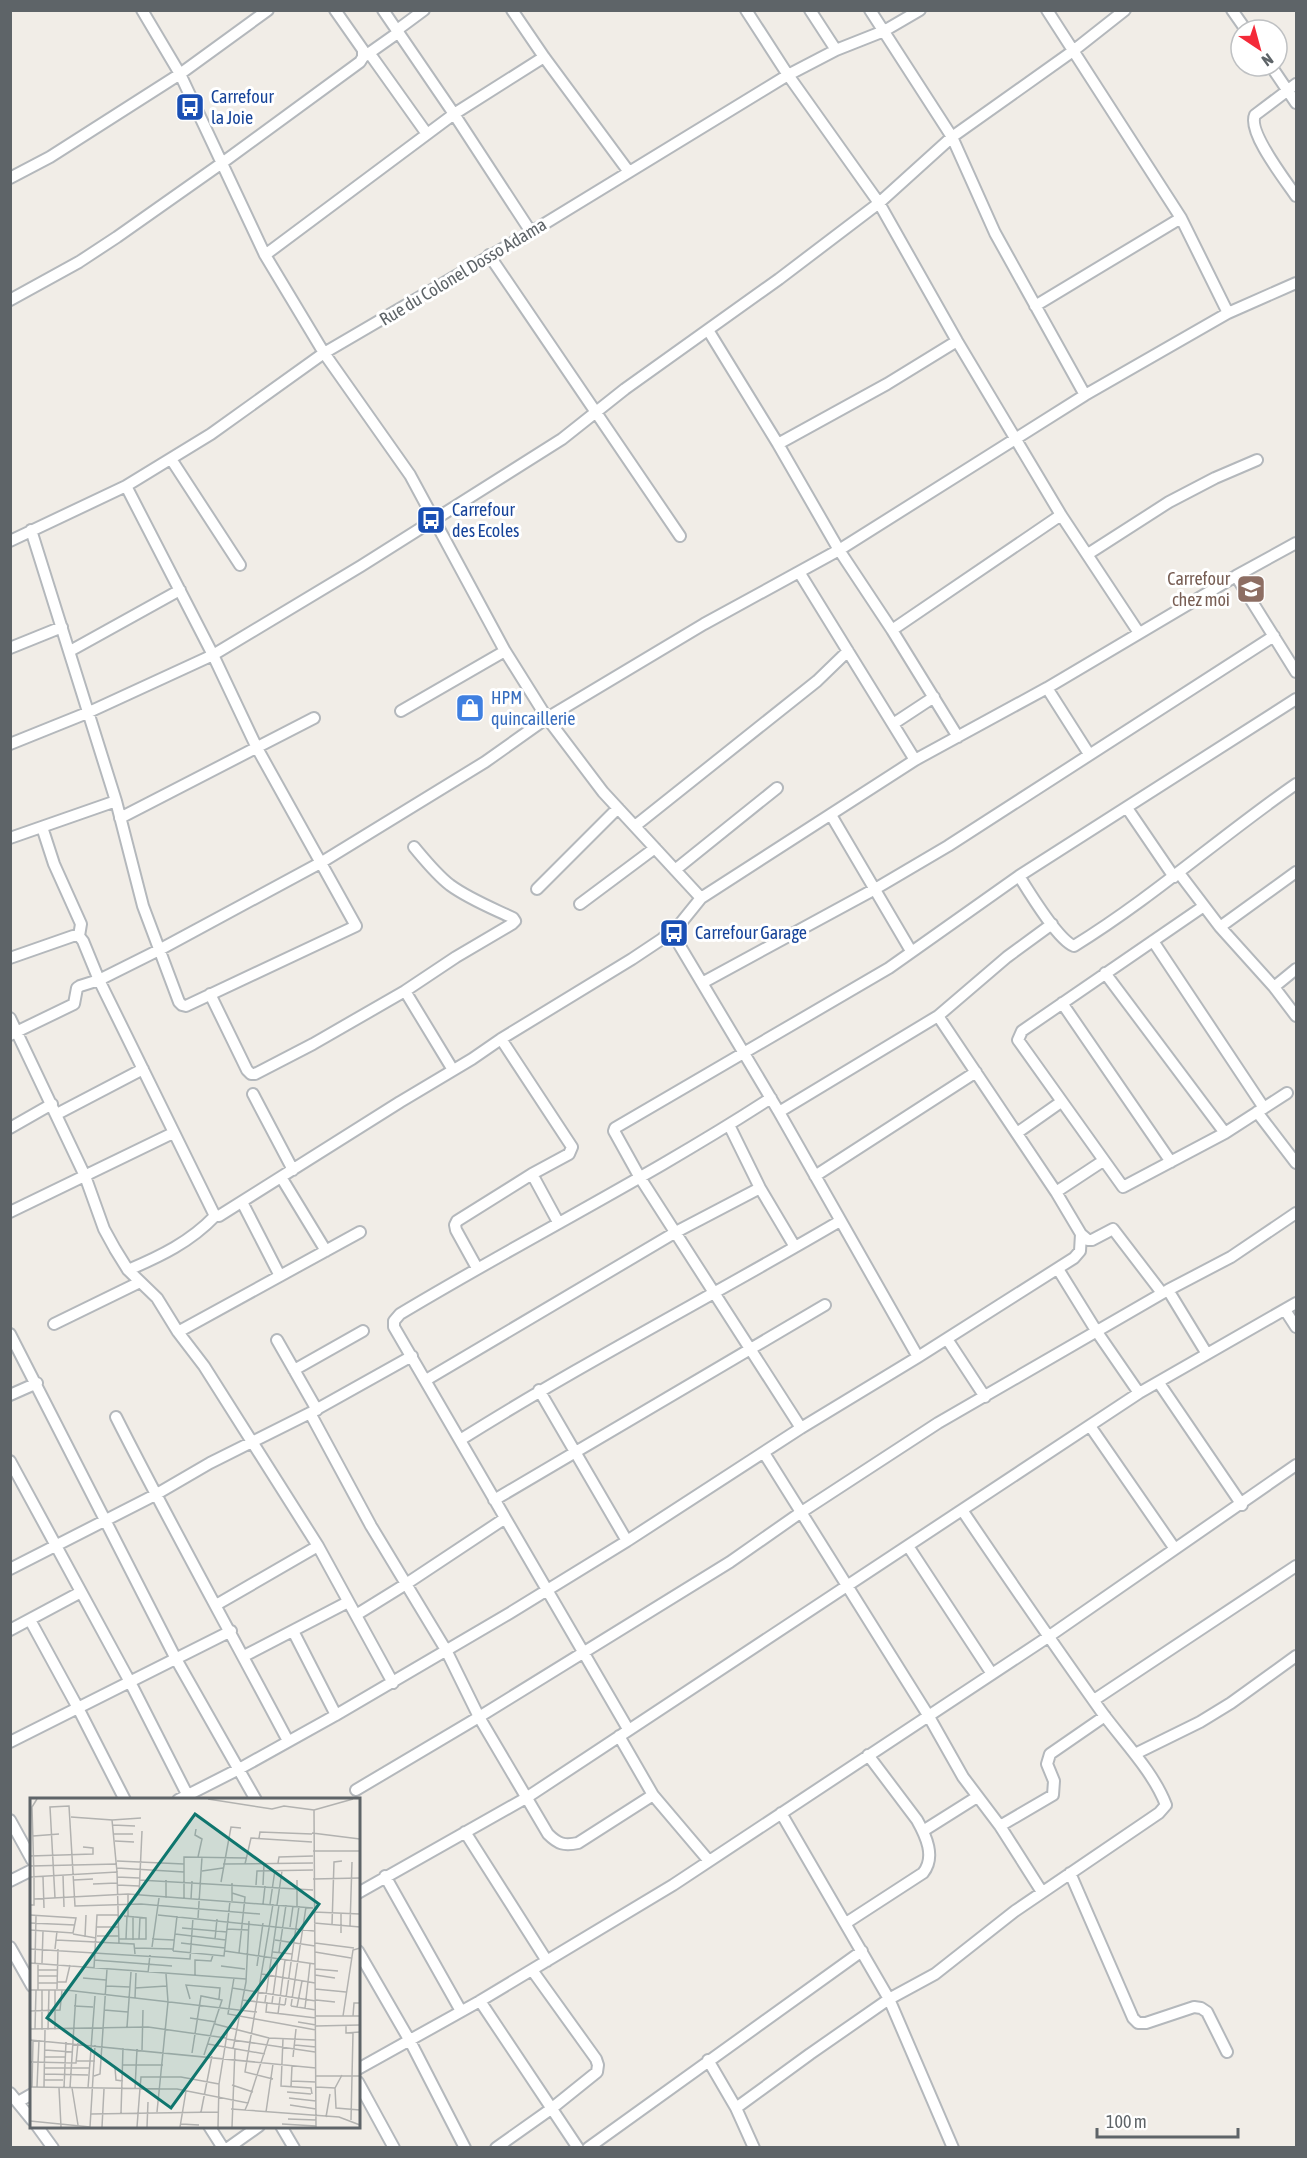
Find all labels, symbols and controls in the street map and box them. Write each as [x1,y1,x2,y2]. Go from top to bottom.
north arrow [1229,18,1289,78]
text: N [1259,50,1277,70]
place label: Carrefour la Joie [211,86,274,128]
bus stop icon: Carrefour la Joie [174,91,206,123]
street label: Rue du Colonel Dosso Adama [375,213,550,330]
place label: Carrefour des Ecoles [452,499,519,541]
bus stop icon: Carrefour des Ecoles [415,504,447,536]
place label: Carrefour chez moi [1167,568,1231,610]
school or university icon: Carrefour chez moi [1235,573,1267,605]
place label: HPM quincaillerie [491,687,575,729]
shop icon: HPM quincaillerie [454,692,486,724]
bus stop icon: Carrefour Garage [658,917,690,949]
place label: Carrefour Garage [695,922,807,943]
inset map [30,1798,360,2128]
scale bar [1097,2101,1238,2139]
text: 100 m [1106,2111,1147,2132]

